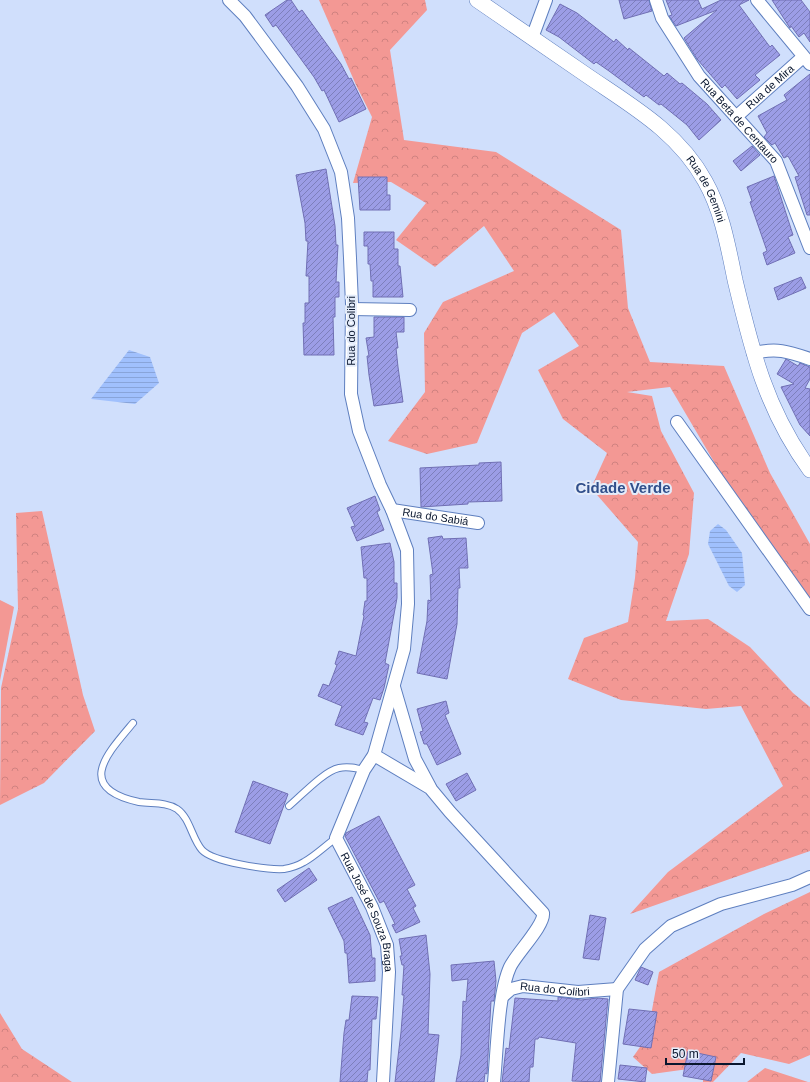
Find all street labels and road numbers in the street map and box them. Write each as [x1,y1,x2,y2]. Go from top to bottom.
street label: Rua de Mira [743,62,797,111]
street label: Rua Beta de Centauro [698,76,781,165]
street label: Rua de Gemini [684,153,728,224]
street label: Rua do Colibri [345,296,357,366]
street label: Rua do Sabiá [402,506,470,528]
street label: Rua José de Souza Braga [339,850,395,973]
street label: Rua do Colibri [519,980,590,998]

